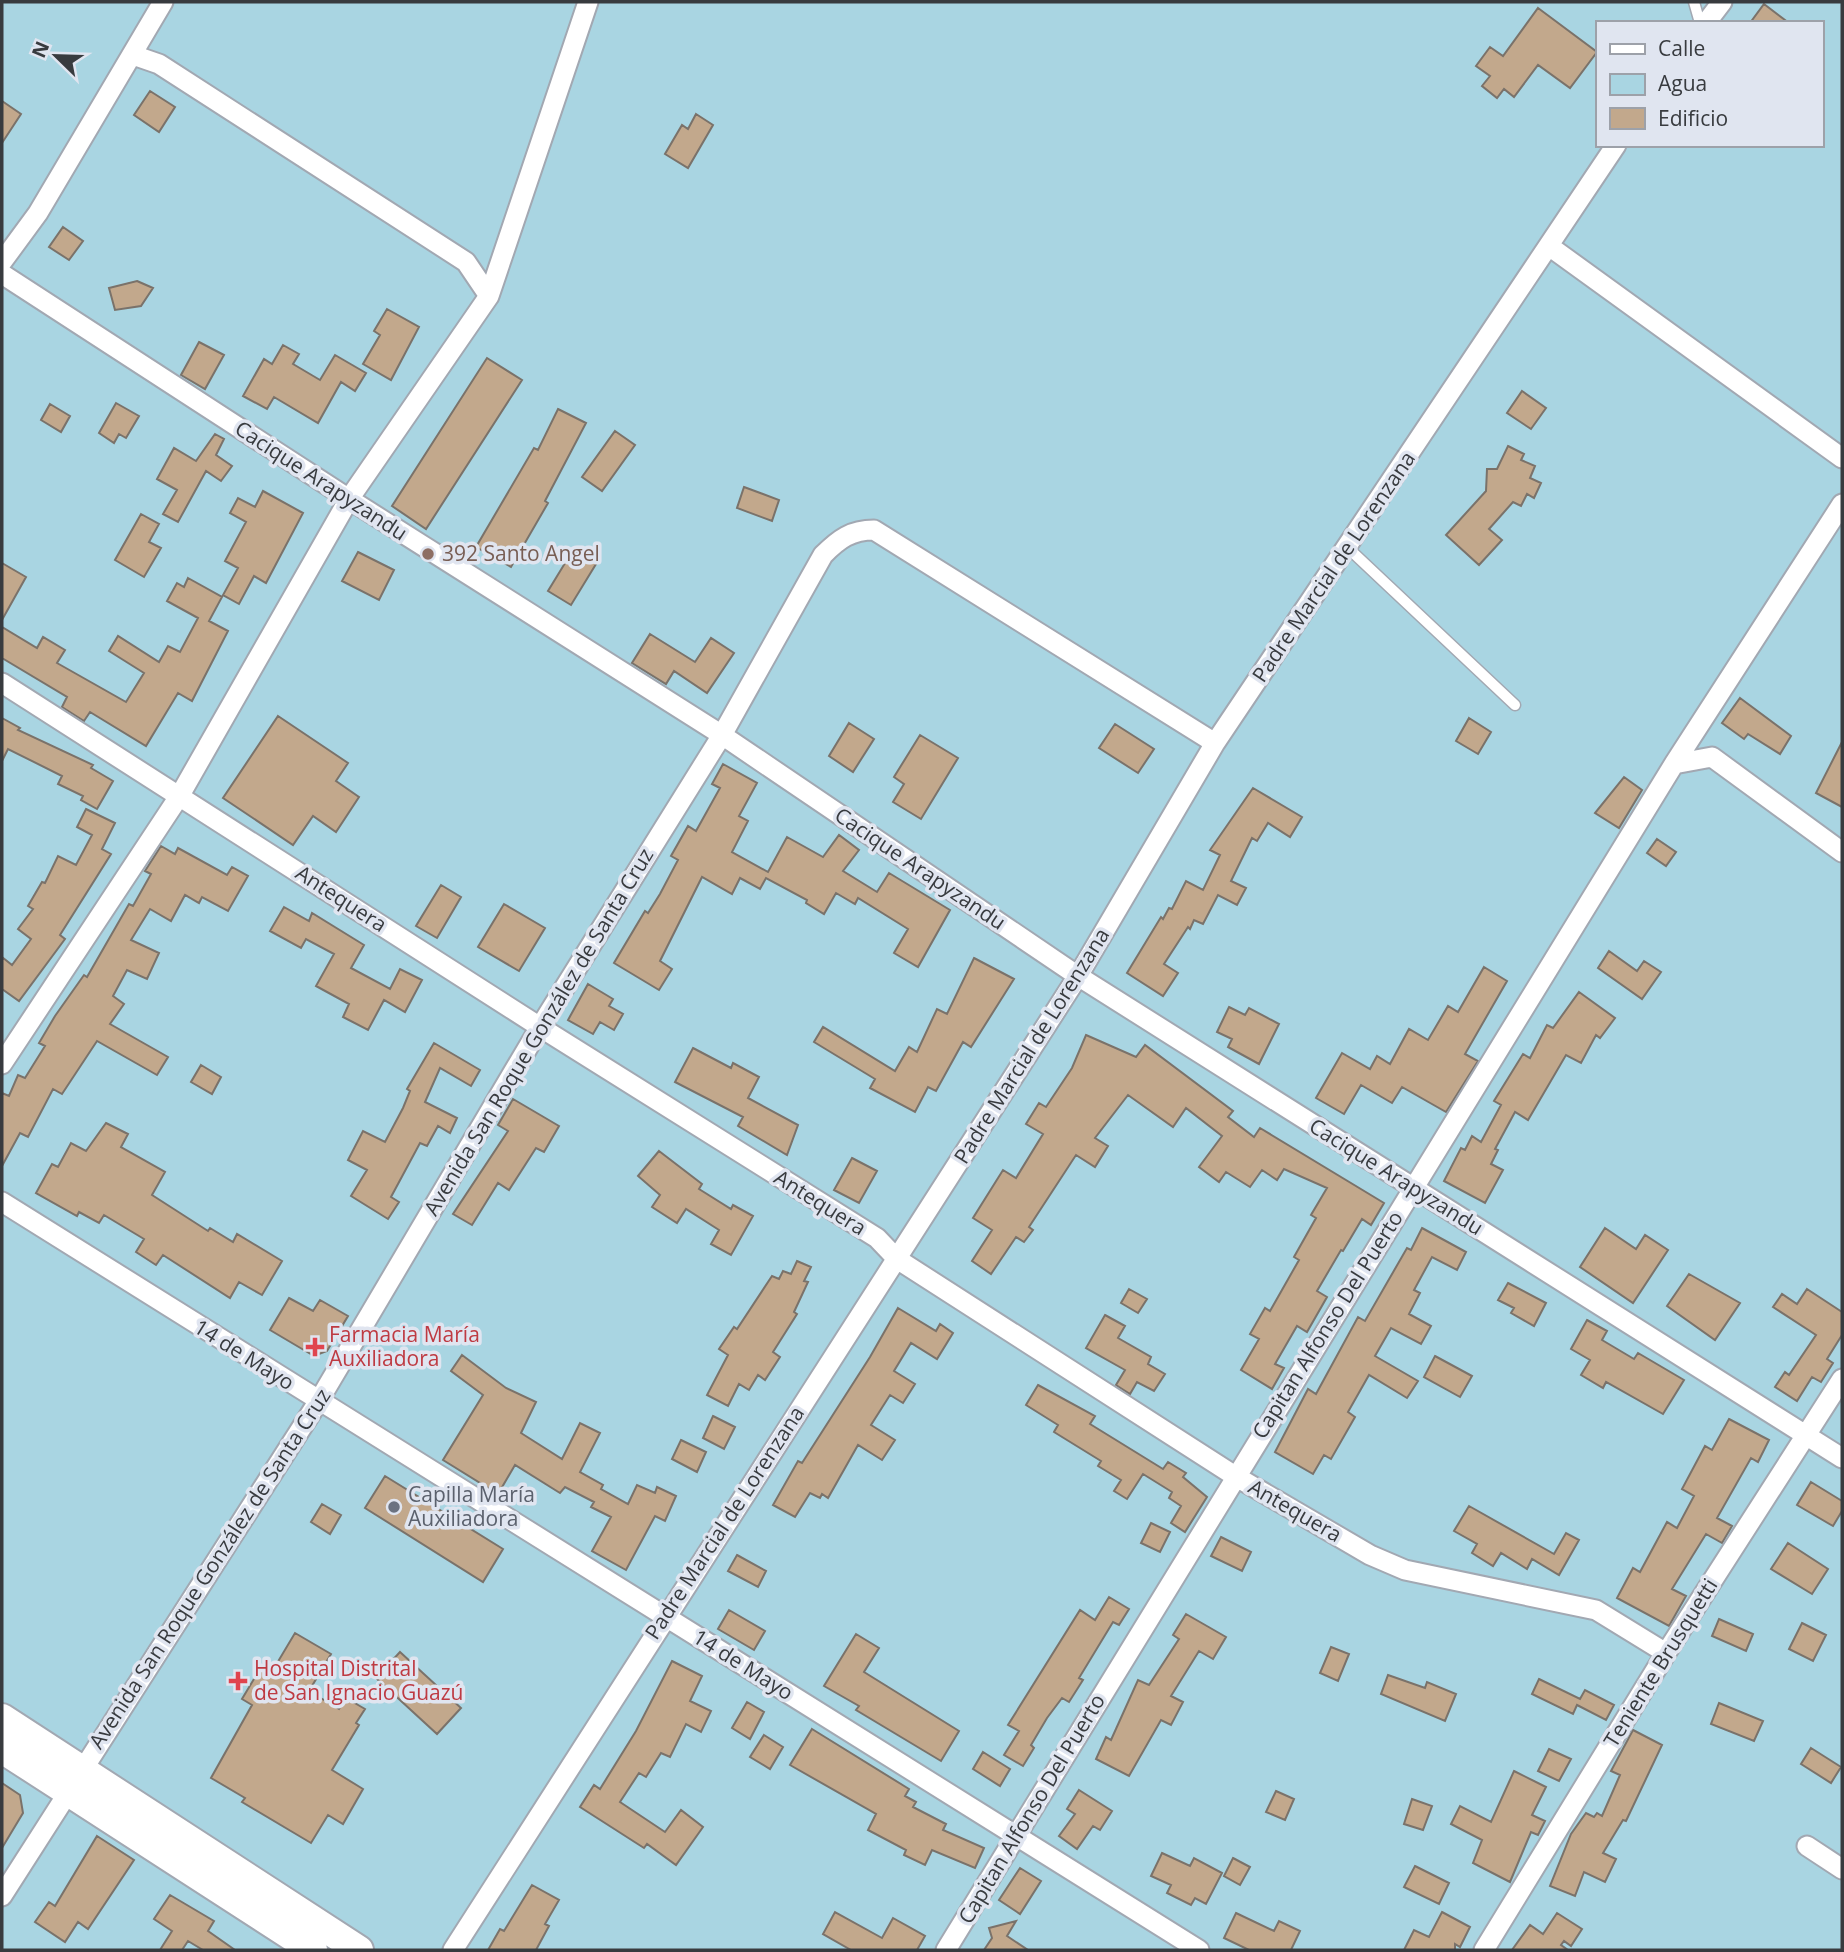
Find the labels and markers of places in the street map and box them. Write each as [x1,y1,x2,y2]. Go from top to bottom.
place label: 392 Santo Angel [442,539,600,567]
marker: 392 Santo Angel [420,546,436,562]
place label: Farmacia María Auxiliadora [329,1320,480,1372]
marker: Farmacia María Auxiliadora [307,1339,323,1355]
place label: Capilla María Auxiliadora [408,1480,535,1532]
marker: Capilla María Auxiliadora [386,1499,402,1515]
place label: Hospital Distrital de San Ignacio Guazú [254,1654,463,1706]
marker: Hospital Distrital de San Ignacio Guazú [228,1671,248,1691]

